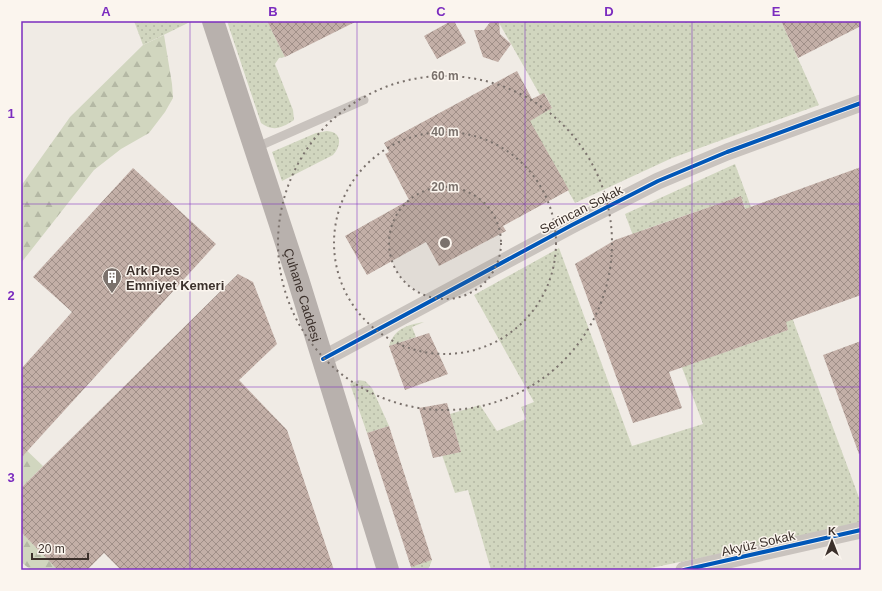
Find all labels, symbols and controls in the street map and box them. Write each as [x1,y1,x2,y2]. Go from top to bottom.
text: A [101,4,111,19]
text: B [268,4,278,19]
text: C [436,4,446,19]
text: D [604,4,614,19]
text: E [772,4,781,19]
text: 60 m [431,69,459,83]
text: 1 [7,106,15,121]
text: 40 m [431,125,459,139]
text: 20 m [431,180,459,194]
street label: Serincan Sokak [537,182,626,237]
centre of rings [438,236,452,250]
street label: Çuhane Caddesi [280,246,324,343]
place label: Ark Pres Emniyet Kemeri [126,263,224,293]
building icon: Ark Pres Emniyet Kemeri [101,266,123,294]
text: 2 [7,288,15,303]
text: 3 [7,470,15,485]
north arrow [812,521,852,561]
text: K [828,525,836,537]
street label: Akyüz Sokak [720,528,797,559]
scale bar [32,535,88,561]
text: 20 m [38,542,65,556]

